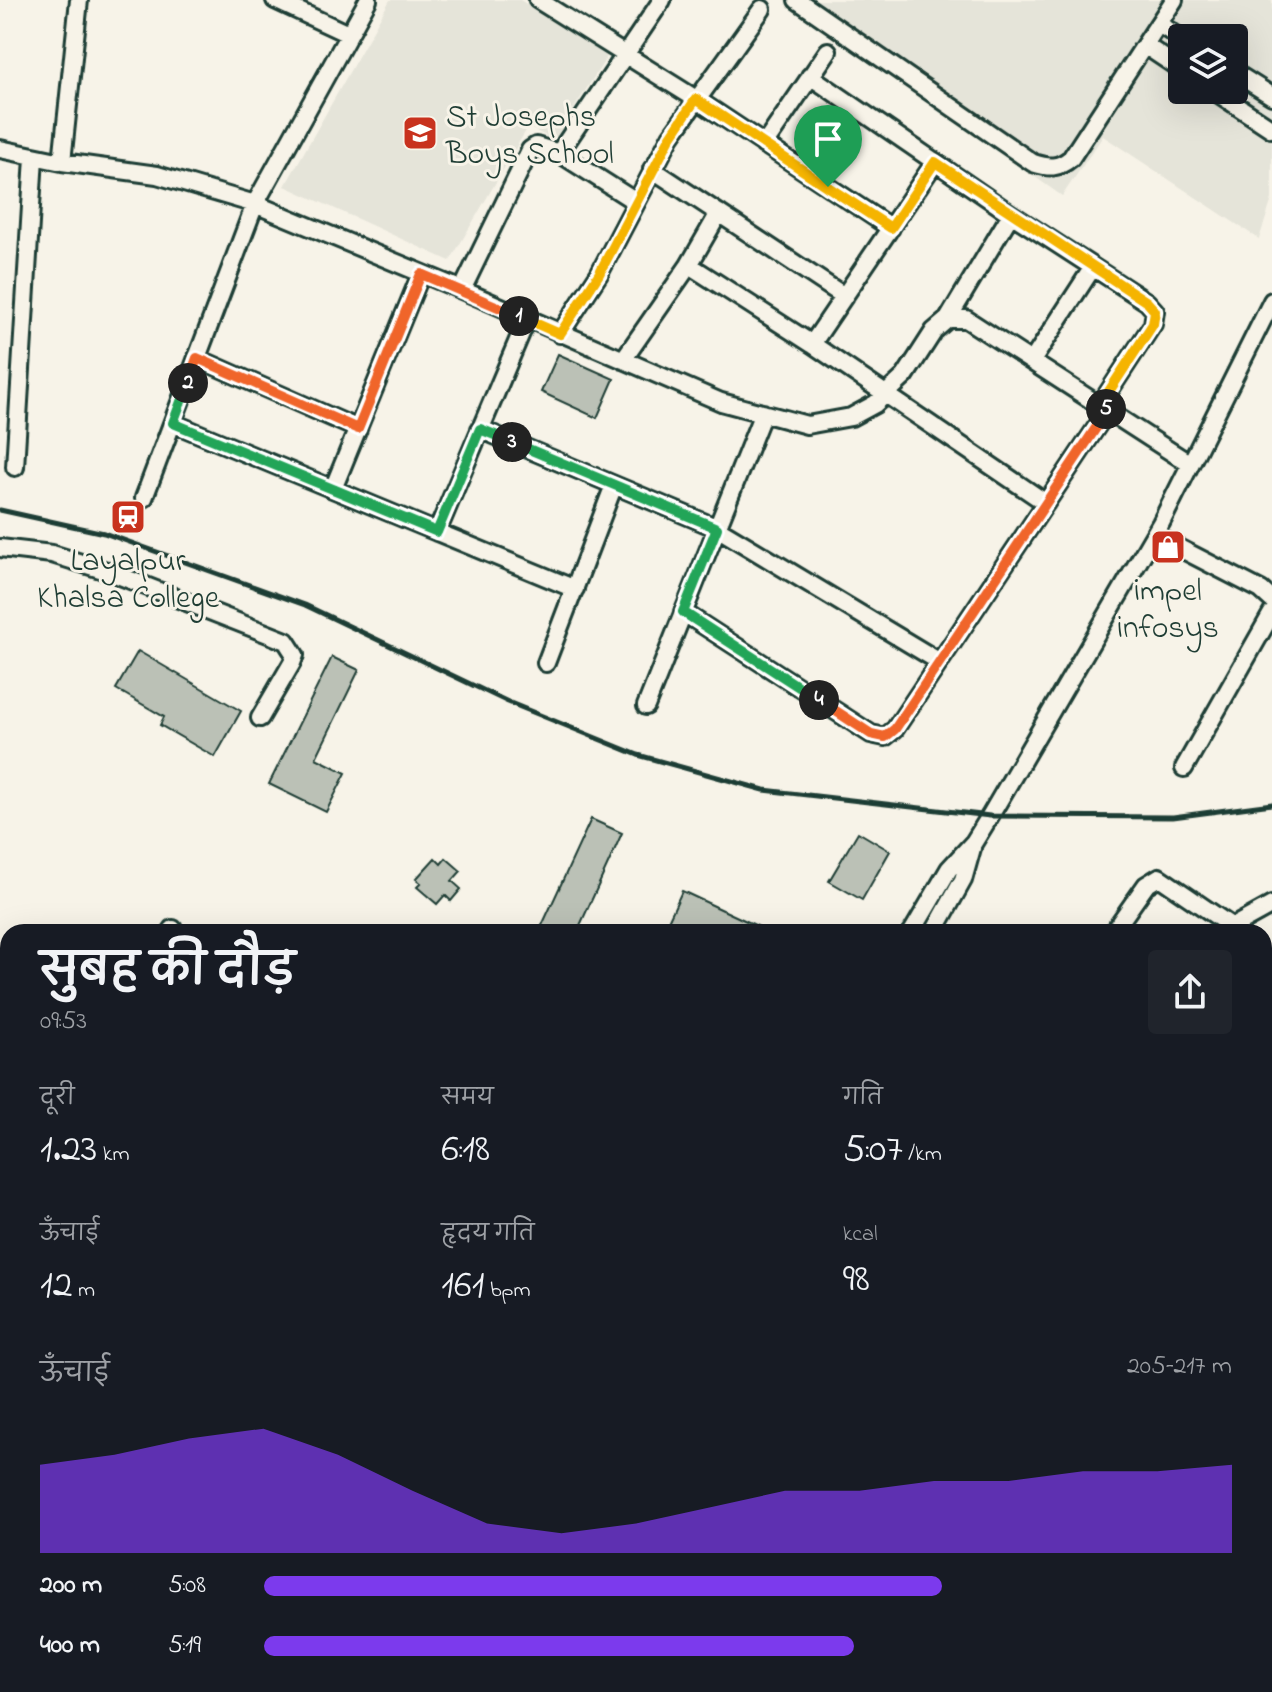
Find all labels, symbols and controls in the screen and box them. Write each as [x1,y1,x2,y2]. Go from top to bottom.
map controls [1168,24,1248,104]
button: layers [1168,24,1248,104]
place label: St Josephs Boys School [445,95,614,179]
pin [794,105,862,187]
school or university icon: St Josephs Boys School [401,114,439,152]
icon: arrive [806,117,850,161]
pin: 1 [499,296,539,336]
text: 1 [516,300,523,332]
pin: 2 [168,363,208,403]
text: 2 [183,367,193,399]
pin: 5 [1086,389,1126,429]
text: 5 [1100,393,1112,425]
pin: 3 [492,422,532,462]
text: 3 [507,426,517,458]
station icon: Layalpur Khalsa College [109,498,147,536]
shop icon: impel infosys [1149,528,1187,566]
place label: Layalpur Khalsa College [37,539,220,623]
place label: impel infosys [1117,569,1219,653]
pin: 4 [799,680,839,720]
text: 4 [814,684,824,716]
text: सुबह की दौड़ [40,941,295,1005]
button: share [1148,950,1232,1034]
text: 09:53 [40,1003,87,1041]
text: दूरी [40,1083,75,1115]
text: समय [441,1083,494,1115]
text: गति [843,1083,883,1115]
text: 1.23 [40,1121,97,1180]
text: 6:18 [441,1121,490,1180]
text: 5:07 [843,1121,903,1180]
text: km [97,1139,130,1171]
text: /km [903,1139,942,1171]
text: ऊँचाई [40,1219,99,1251]
text: हृदय गति [441,1219,535,1251]
text: kcal [843,1219,878,1251]
text: 98 [843,1251,870,1310]
text: 12 [40,1257,73,1316]
text: 161 [441,1257,484,1316]
text: m [73,1275,95,1307]
text: bpm [484,1275,531,1307]
text: 205–217 m [1127,1348,1232,1386]
text: ऊँचाई [40,1356,110,1394]
text: 200 m [40,1567,102,1605]
text: 5:08 [168,1567,206,1605]
text: 400 m [40,1627,100,1665]
text: 5:19 [168,1627,201,1665]

